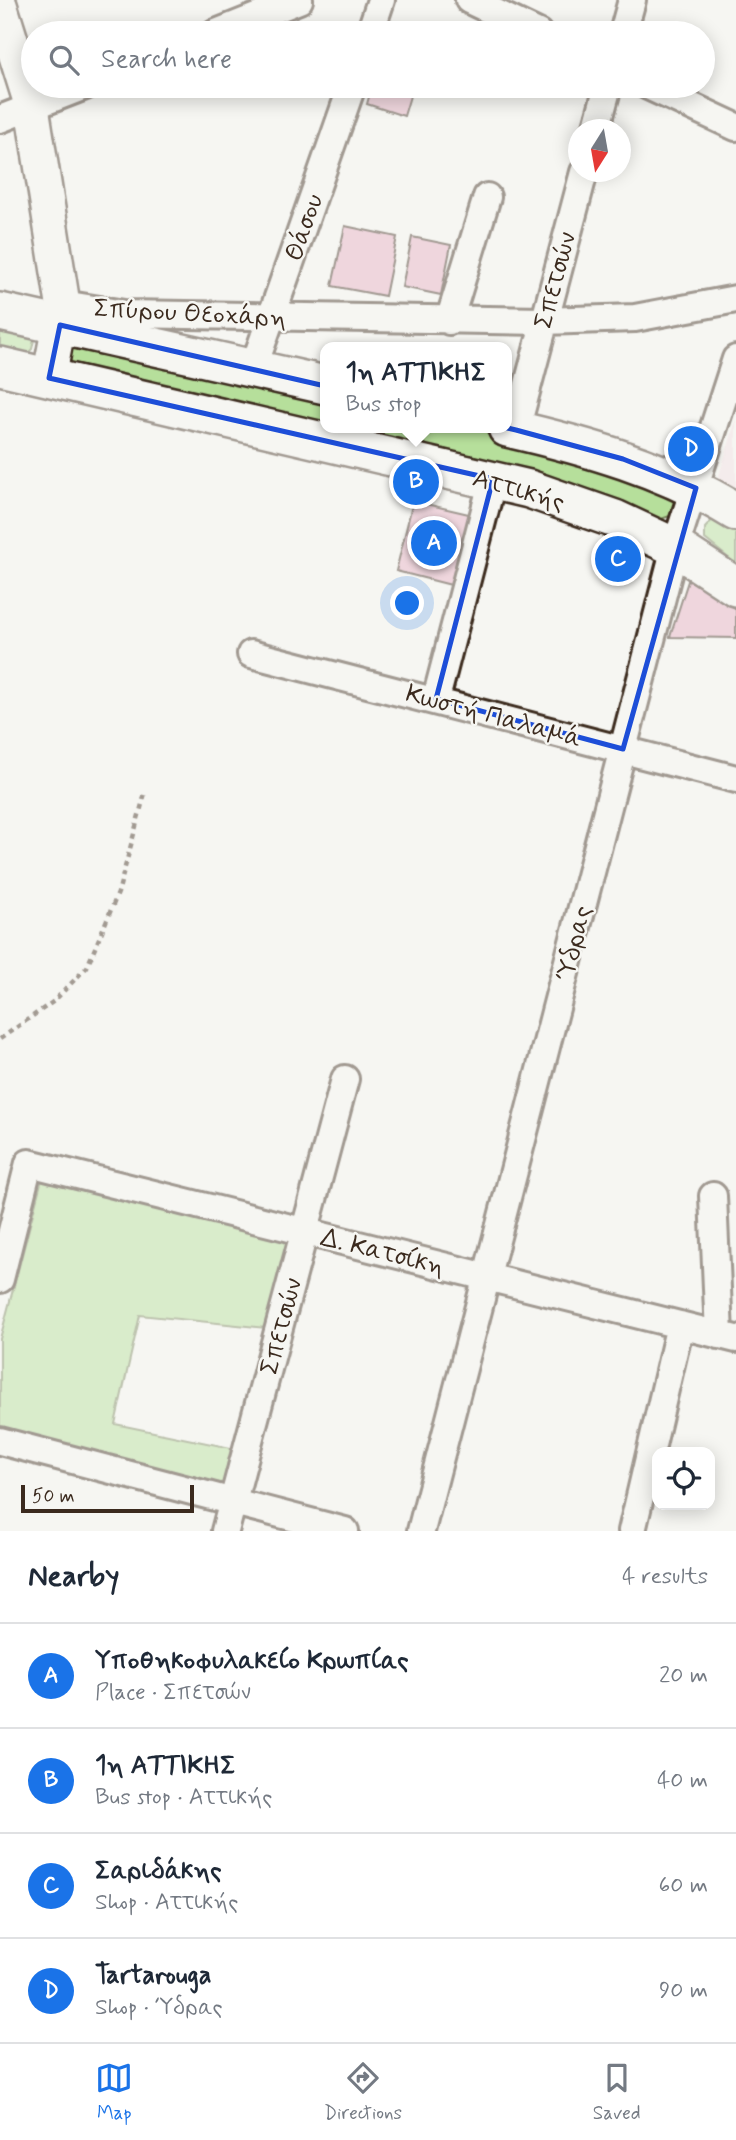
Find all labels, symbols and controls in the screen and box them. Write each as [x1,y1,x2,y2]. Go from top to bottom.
search box [21,21,715,98]
icon: search [45,41,83,79]
text: Search here [101,43,232,77]
north arrow [568,119,631,182]
street label: Θάσου [278,190,332,266]
street label: Σπετσών [527,228,585,333]
street label: Σπύρου Θεοχάρη [93,292,287,336]
popup [320,342,512,433]
text: 1η ΑΤΤΙΚΗΣ [346,356,486,390]
text: Bus stop [346,390,422,420]
pin: D [668,423,714,475]
pin: B [393,456,439,508]
street label: Αττικής [468,462,568,520]
pin: A [411,517,457,569]
pin: C [595,533,641,585]
your location [390,586,424,620]
street label: Κωστή Παλαμά [402,677,585,757]
street label: Ύδρας [549,902,601,985]
street label: Δ. Κατσίκη [317,1221,448,1285]
street label: Σπετσών [253,1274,311,1379]
map controls [652,1447,715,1510]
button: locate [652,1447,715,1510]
scale bar [21,1482,194,1514]
text: 50 m [32,1484,75,1509]
text: Nearby [28,1557,119,1596]
text: 4 results [622,1562,708,1592]
text: Υποθηκοφυλακείο Κρωπίας [95,1644,409,1678]
text: A [43,1661,59,1691]
text: 20 m [659,1661,708,1691]
text: Place · Σπετσών [95,1678,251,1708]
text: 1η ΑΤΤΙΚΗΣ [95,1749,236,1783]
text: B [44,1766,58,1796]
text: 40 m [657,1766,708,1796]
text: Bus stop · Αττικής [95,1783,272,1813]
text: Σαριδάκης [95,1854,222,1888]
text: C [43,1871,59,1901]
text: 60 m [659,1871,708,1901]
text: Shop · Αττικής [95,1888,238,1918]
text: Tartarouga [95,1959,211,1993]
text: D [43,1976,59,2006]
text: 90 m [659,1976,708,2006]
text: Shop · Ύδρας [95,1993,223,2023]
tab: Map [95,2059,133,2126]
tab: Directions [324,2059,402,2126]
tab: Saved [593,2059,641,2126]

